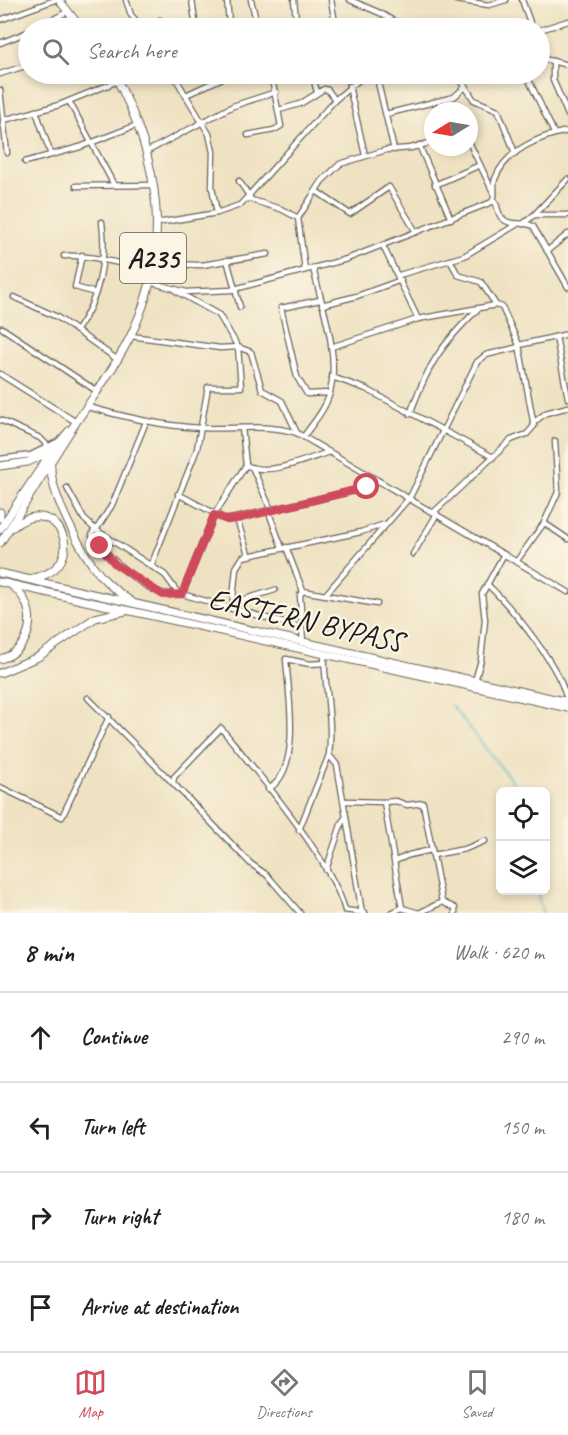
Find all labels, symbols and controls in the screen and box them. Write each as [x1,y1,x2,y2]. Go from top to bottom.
search box [18,18,550,84]
icon: search [39,35,72,68]
text: Search here [87,37,177,65]
north arrow [424,102,478,156]
road number: A235 [120,233,186,283]
route start [353,473,379,499]
route end [86,532,112,558]
street label: EASTERN BYPASS [205,579,411,662]
map controls [496,787,550,895]
button: locate [496,787,550,841]
button: layers [496,841,550,895]
text: 8 min [24,936,74,969]
text: Walk · 620 m [454,940,544,965]
icon: ahead [24,1021,57,1054]
text: Continue [81,1023,147,1051]
text: 290 m [501,1025,544,1050]
icon: left [24,1111,57,1144]
text: Turn left [81,1113,145,1141]
text: 150 m [501,1115,544,1140]
icon: right [24,1201,57,1234]
text: Turn right [81,1203,158,1231]
text: 180 m [501,1205,544,1230]
icon: arrive [24,1291,57,1324]
text: Arrive at destination [81,1293,238,1321]
tab: Map [74,1366,107,1422]
tab: Directions [256,1366,312,1422]
tab: Saved [461,1366,494,1422]

